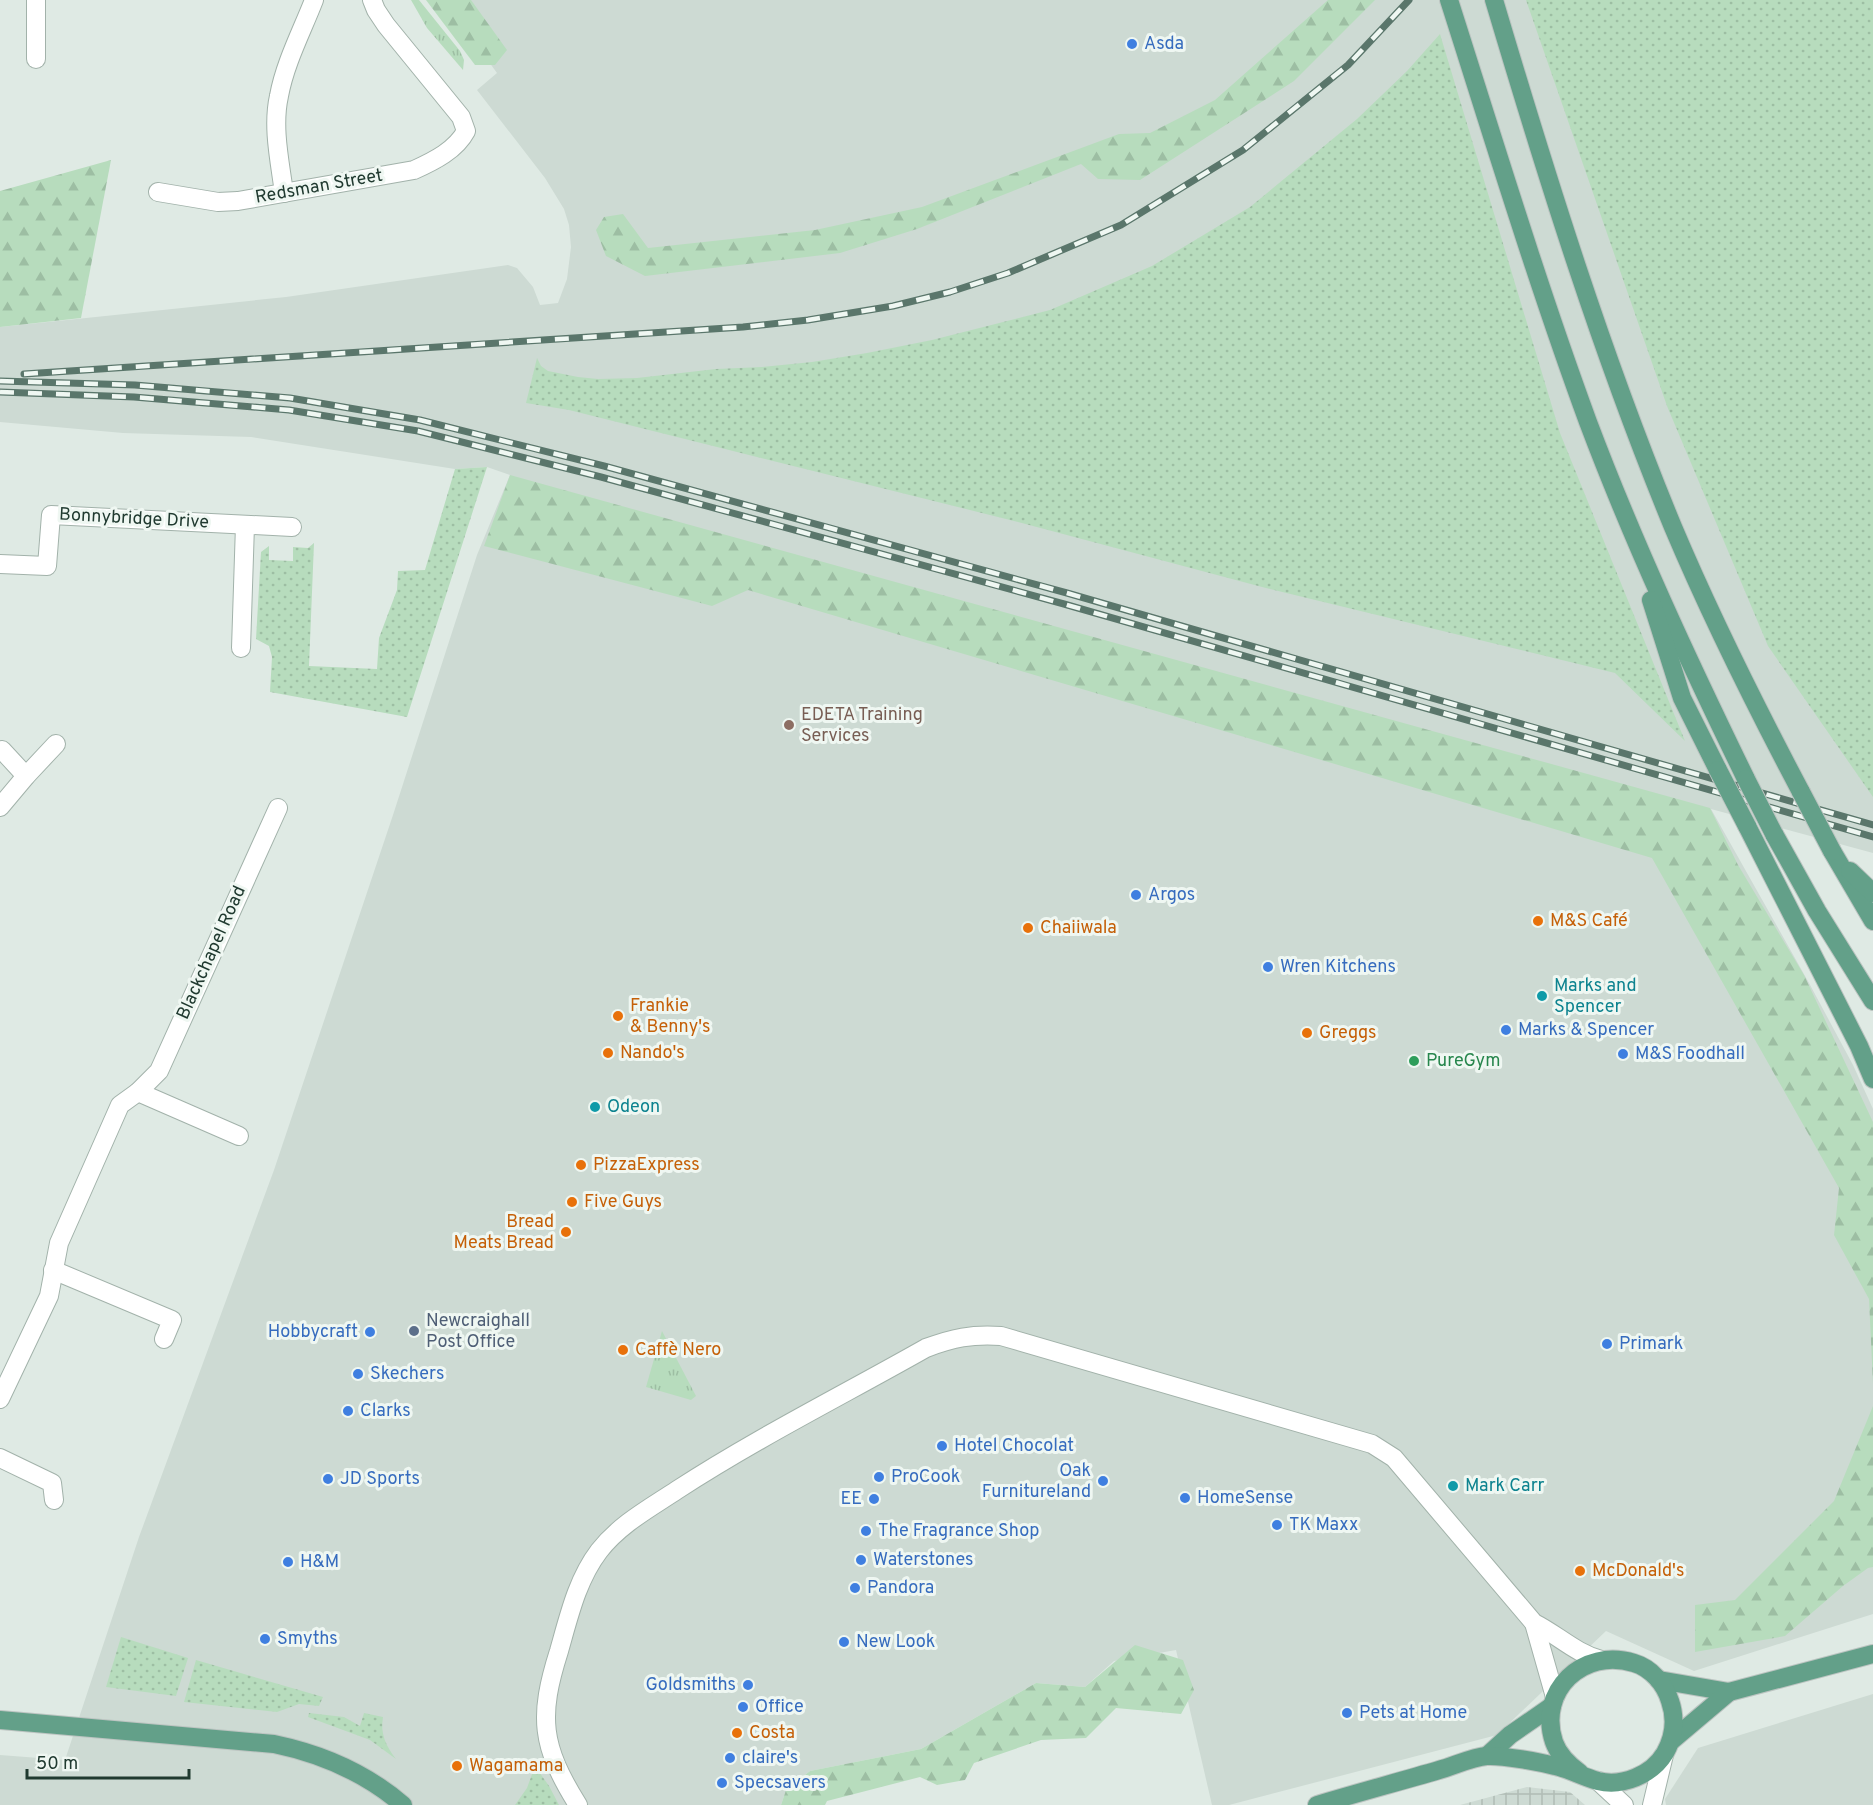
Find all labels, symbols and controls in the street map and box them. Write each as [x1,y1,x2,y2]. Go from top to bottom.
place label: Asda [1144,33,1184,56]
marker: Asda [1125,37,1139,51]
street label: Redsman Street [253,164,385,210]
street label: Bonnybridge Drive [58,504,210,534]
place label: EDETA Training Services [801,704,923,748]
marker: EDETA Training Services [782,718,796,732]
street label: Blackchapel Road [172,883,252,1023]
place label: Argos [1148,884,1195,907]
marker: Argos [1129,888,1143,902]
place label: M&S Café [1550,910,1628,933]
marker: M&S Café [1531,914,1545,928]
place label: Chaiiwala [1040,917,1117,940]
marker: Chaiiwala [1021,921,1035,935]
place label: Wren Kitchens [1280,956,1396,979]
marker: Wren Kitchens [1261,960,1275,974]
place label: Marks and Spencer [1554,975,1637,1019]
marker: Marks and Spencer [1535,989,1549,1003]
place label: Frankie & Benny's [630,995,711,1039]
marker: Frankie & Benny's [611,1009,625,1023]
place label: Marks & Spencer [1518,1019,1654,1042]
place label: Greggs [1319,1022,1377,1045]
marker: Marks & Spencer [1499,1023,1513,1037]
marker: Greggs [1300,1026,1314,1040]
place label: Nando's [620,1042,685,1065]
place label: M&S Foodhall [1635,1043,1745,1066]
marker: Nando's [601,1046,615,1060]
marker: M&S Foodhall [1616,1047,1630,1061]
place label: PureGym [1426,1050,1500,1073]
marker: PureGym [1407,1054,1421,1068]
place label: Odeon [607,1096,660,1119]
marker: Odeon [588,1100,602,1114]
place label: PizzaExpress [593,1154,700,1177]
marker: PizzaExpress [574,1158,588,1172]
place label: Five Guys [584,1191,662,1214]
marker: Five Guys [565,1195,579,1209]
place label: Bread Meats Bread [454,1211,554,1255]
marker: Bread Meats Bread [559,1225,573,1239]
place label: Newcraighall Post Office [426,1310,530,1354]
place label: Hobbycraft [268,1321,358,1344]
marker: Newcraighall Post Office [407,1324,421,1338]
marker: Hobbycraft [363,1325,377,1339]
place label: Primark [1619,1333,1683,1356]
marker: Primark [1600,1337,1614,1351]
place label: Caffè Nero [635,1339,721,1362]
marker: Caffè Nero [616,1343,630,1357]
place label: Skechers [370,1363,444,1386]
marker: Skechers [351,1367,365,1381]
place label: Clarks [360,1400,411,1423]
marker: Clarks [341,1404,355,1418]
place label: Hotel Chocolat [954,1435,1074,1458]
marker: Hotel Chocolat [935,1439,949,1453]
place label: Oak Furnitureland [982,1460,1091,1504]
place label: ProCook [891,1466,960,1489]
place label: JD Sports [340,1468,420,1491]
marker: ProCook [872,1470,886,1484]
marker: JD Sports [321,1472,335,1486]
marker: Oak Furnitureland [1096,1474,1110,1488]
place label: Mark Carr [1465,1475,1545,1498]
marker: Mark Carr [1446,1479,1460,1493]
place label: HomeSense [1197,1487,1293,1510]
place label: EE [841,1488,862,1511]
marker: HomeSense [1178,1491,1192,1505]
marker: EE [867,1492,881,1506]
place label: TK Maxx [1289,1514,1358,1537]
marker: TK Maxx [1270,1518,1284,1532]
place label: The Fragrance Shop [878,1520,1039,1543]
marker: The Fragrance Shop [859,1524,873,1538]
place label: Waterstones [873,1549,973,1572]
place label: H&M [300,1551,339,1574]
marker: Waterstones [854,1553,868,1567]
marker: H&M [281,1555,295,1569]
place label: McDonald's [1592,1560,1684,1583]
marker: McDonald's [1573,1564,1587,1578]
place label: Pandora [867,1577,934,1600]
marker: Pandora [848,1581,862,1595]
place label: Smyths [277,1628,338,1651]
place label: New Look [856,1631,935,1654]
marker: Smyths [258,1632,272,1646]
marker: New Look [837,1635,851,1649]
place label: Goldsmiths [645,1674,736,1697]
marker: Goldsmiths [741,1678,755,1692]
place label: Office [755,1696,804,1719]
marker: Office [736,1700,750,1714]
place label: Pets at Home [1359,1702,1467,1725]
marker: Pets at Home [1340,1706,1354,1720]
place label: Costa [749,1722,795,1745]
marker: Costa [730,1726,744,1740]
scale bar [27,1742,189,1780]
place label: claire's [742,1747,798,1770]
marker: claire's [723,1751,737,1765]
text: 50 m [36,1753,78,1776]
place label: Wagamama [469,1755,563,1778]
marker: Wagamama [450,1759,464,1773]
place label: Specsavers [734,1772,826,1795]
marker: Specsavers [715,1776,729,1790]

